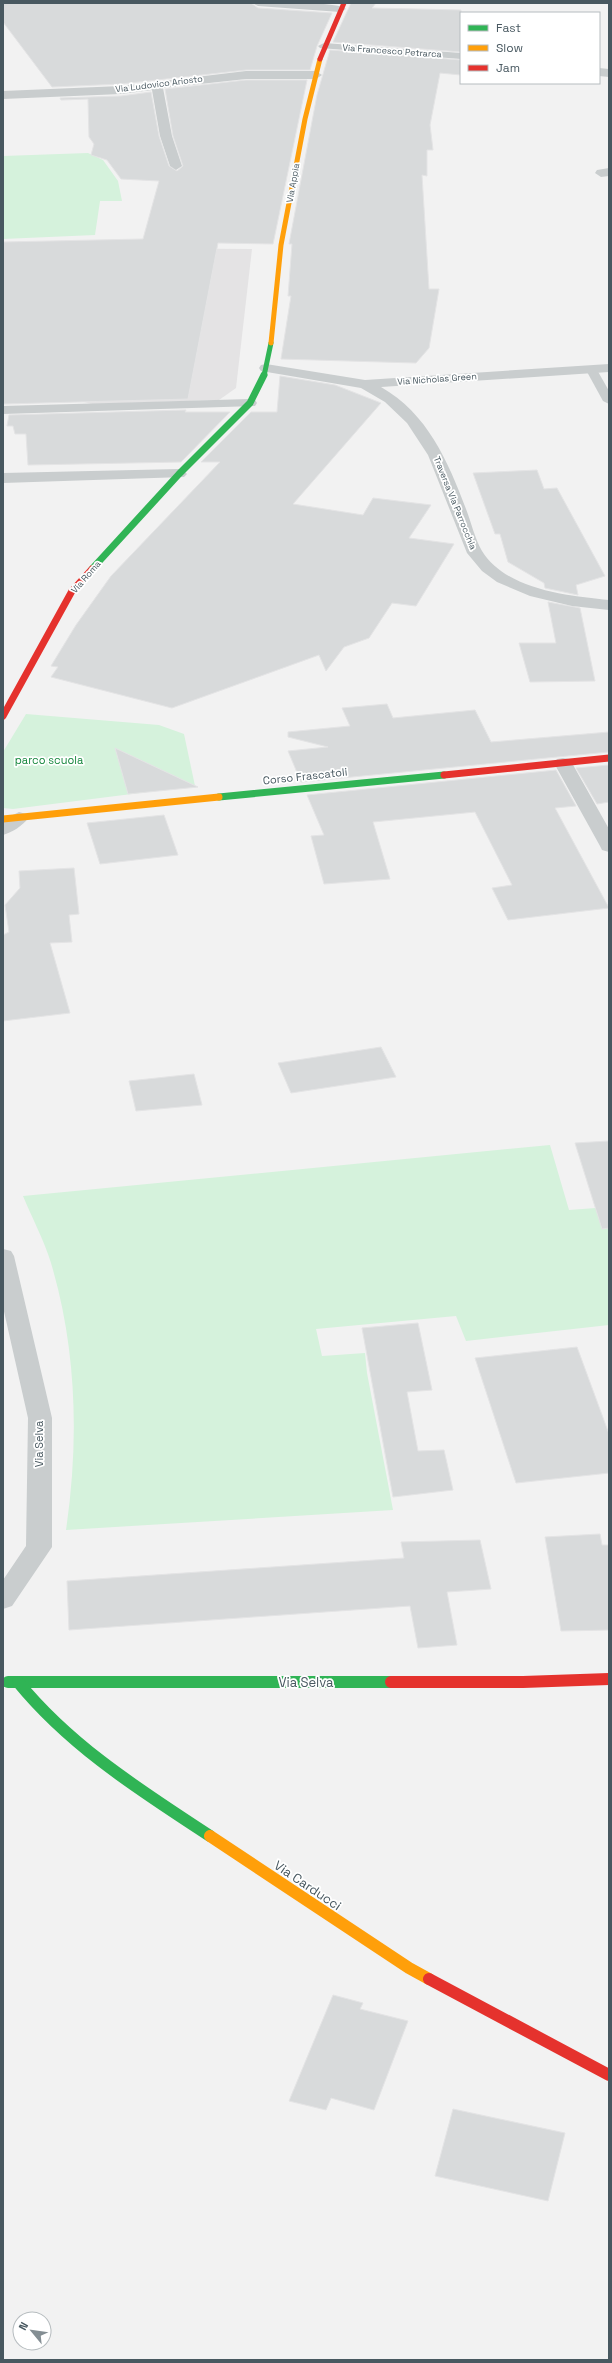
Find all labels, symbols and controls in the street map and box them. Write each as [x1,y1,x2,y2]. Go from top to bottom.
legend [460,12,600,84]
text: Fast [496,20,521,36]
text: Slow [496,40,523,56]
street label: Via Francesco Petrarca [342,42,442,60]
text: Jam [496,60,520,76]
street label: Via Ludovico Ariosto [115,73,204,95]
street label: Via Appia [284,162,302,204]
street label: Via Nicholas Green [397,370,477,388]
street label: Traversa Via Parrocchia [431,455,479,551]
street label: Via Roma [69,558,103,596]
park label: parco scuola [15,753,84,767]
street label: Corso Frascatoli [262,765,348,787]
street label: Via Selva [32,1420,46,1467]
street label: Via Selva [278,1674,334,1691]
street label: Via Carducci [271,1857,345,1914]
north arrow [12,2311,52,2351]
text: N [15,2320,31,2333]

